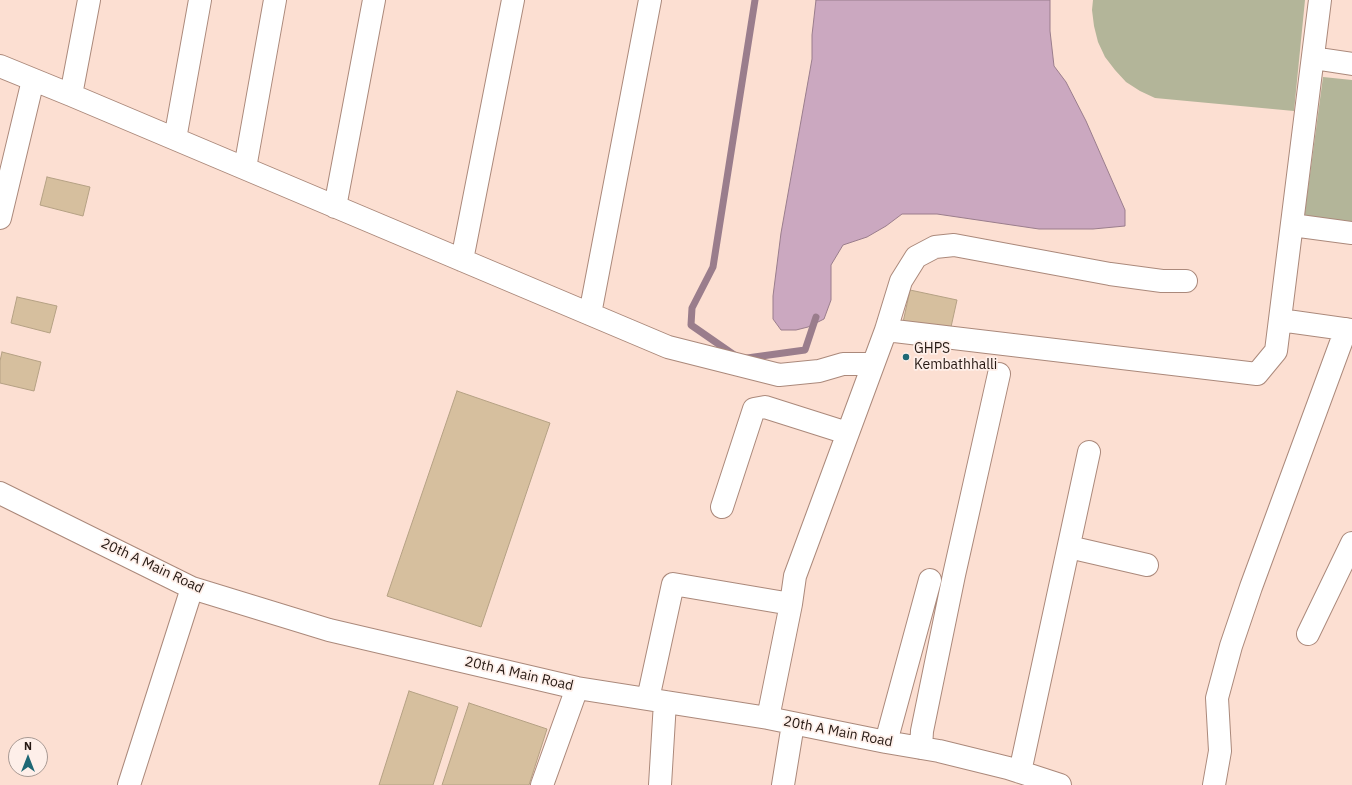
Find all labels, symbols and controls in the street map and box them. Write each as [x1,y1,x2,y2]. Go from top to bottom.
place label: GHPS Kembathhalli [914,341,997,374]
marker: GHPS Kembathhalli [901,352,911,362]
street label: 20th A Main Road [98,535,206,597]
street label: 20th A Main Road [463,653,575,695]
street label: 20th A Main Road [782,713,894,751]
north arrow [8,737,48,777]
text: N [24,739,32,753]

